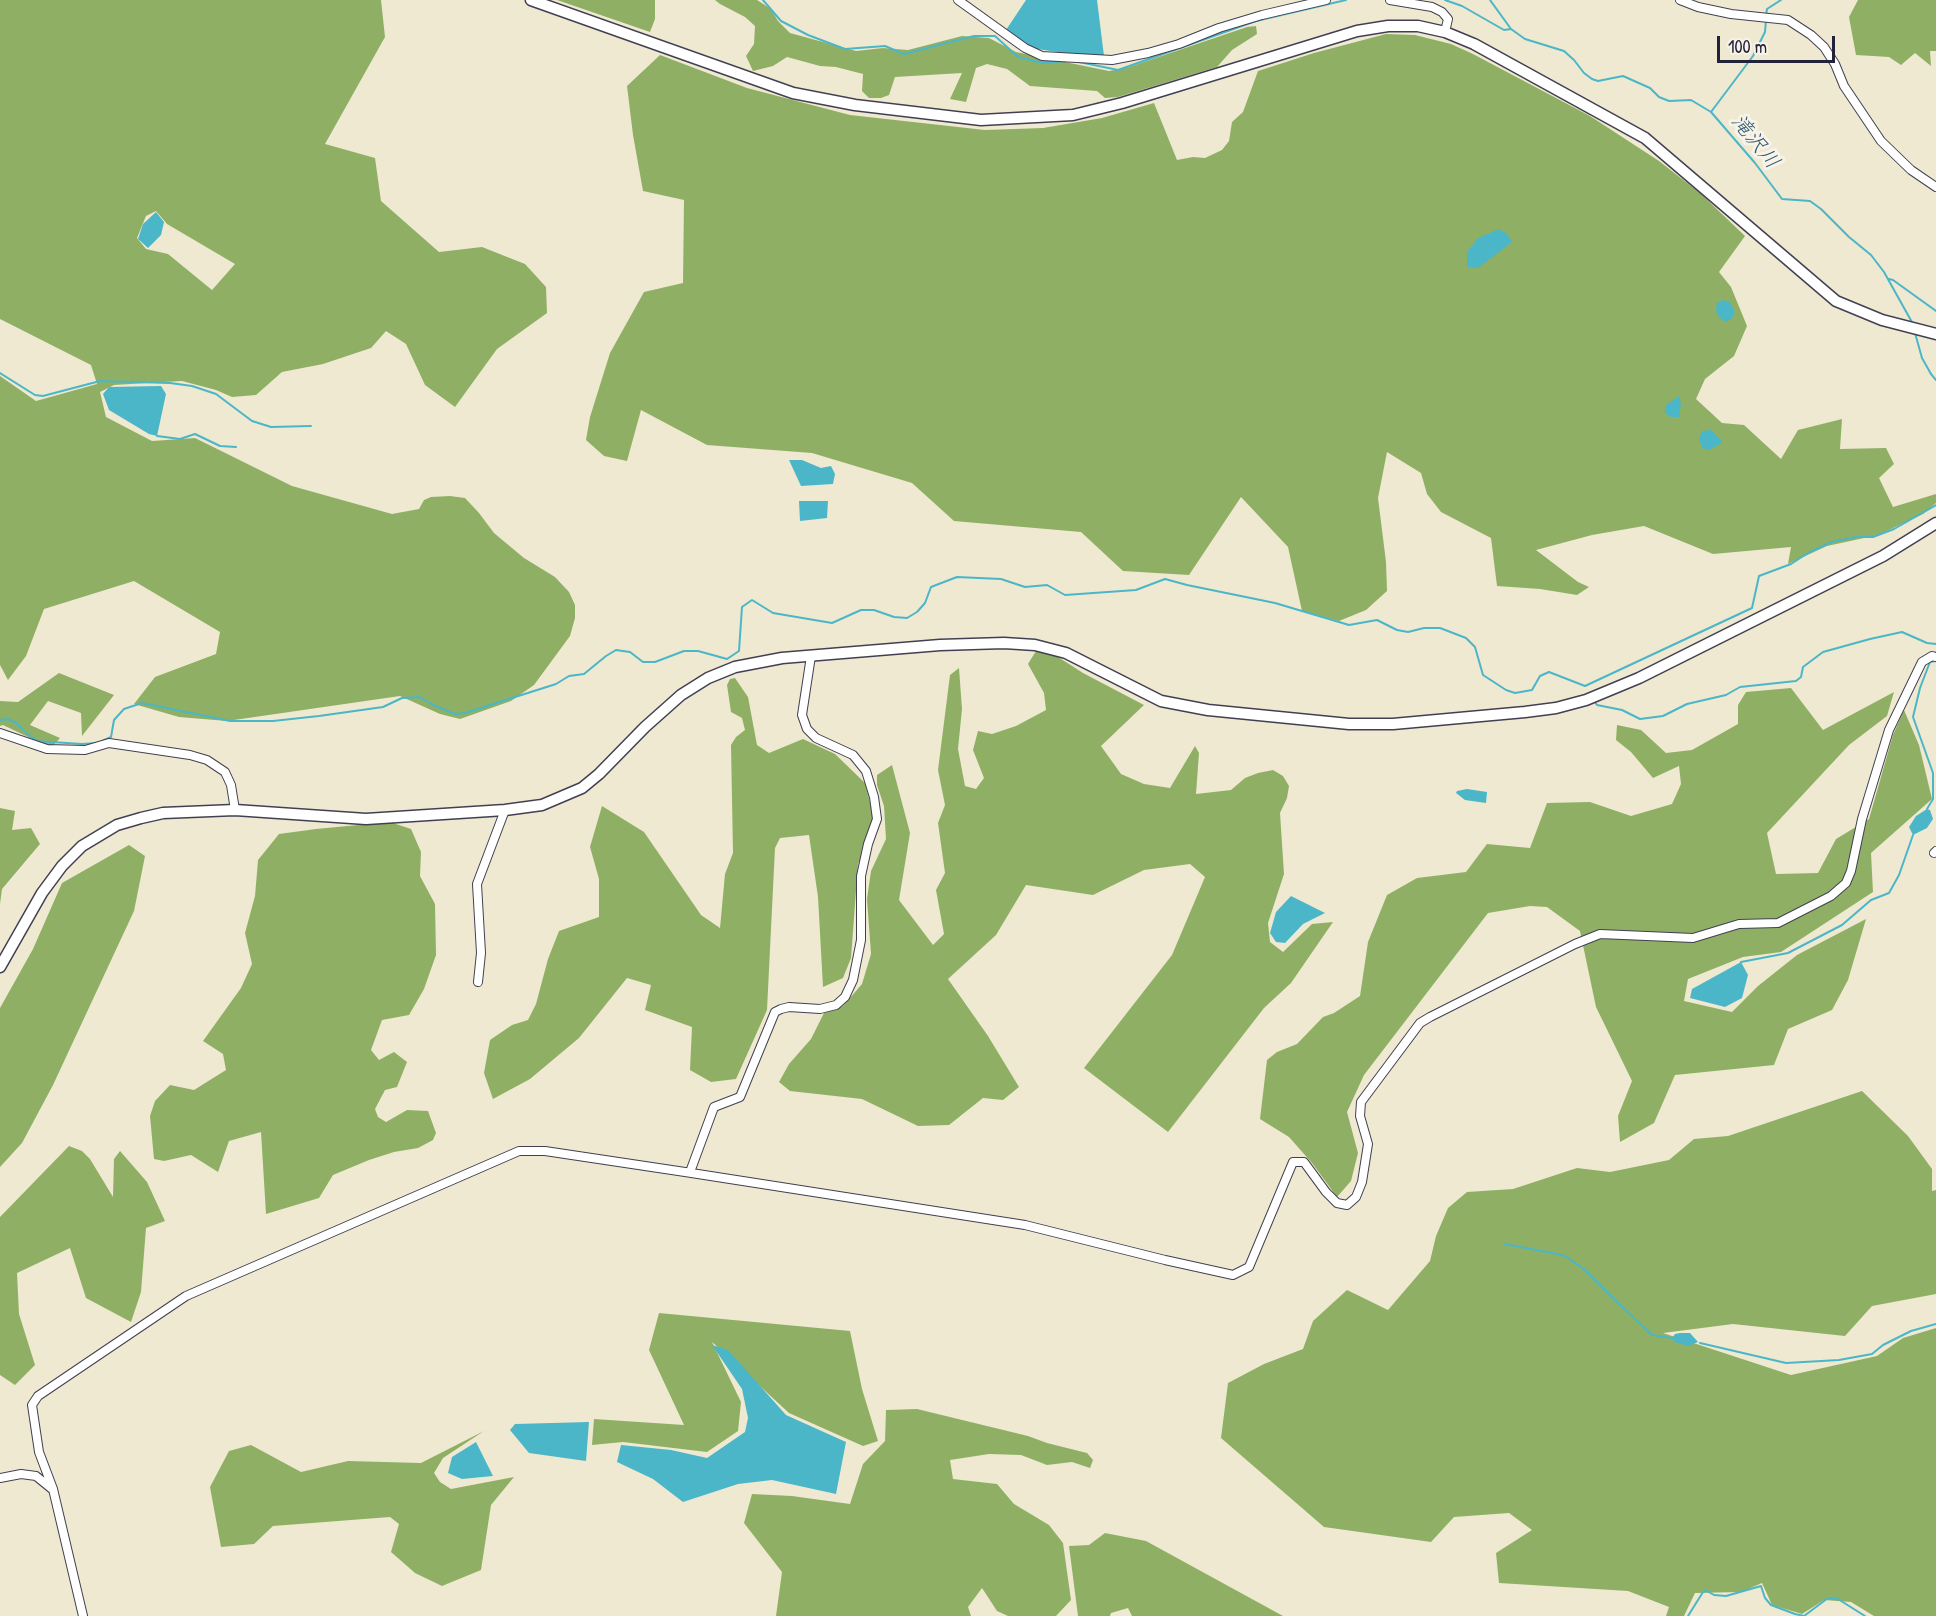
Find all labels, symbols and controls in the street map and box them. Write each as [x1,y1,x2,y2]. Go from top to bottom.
scale bar [1720,24,1838,62]
text: 100 m [1728,34,1767,59]
water label: 滝沢川 [1725,110,1785,174]

